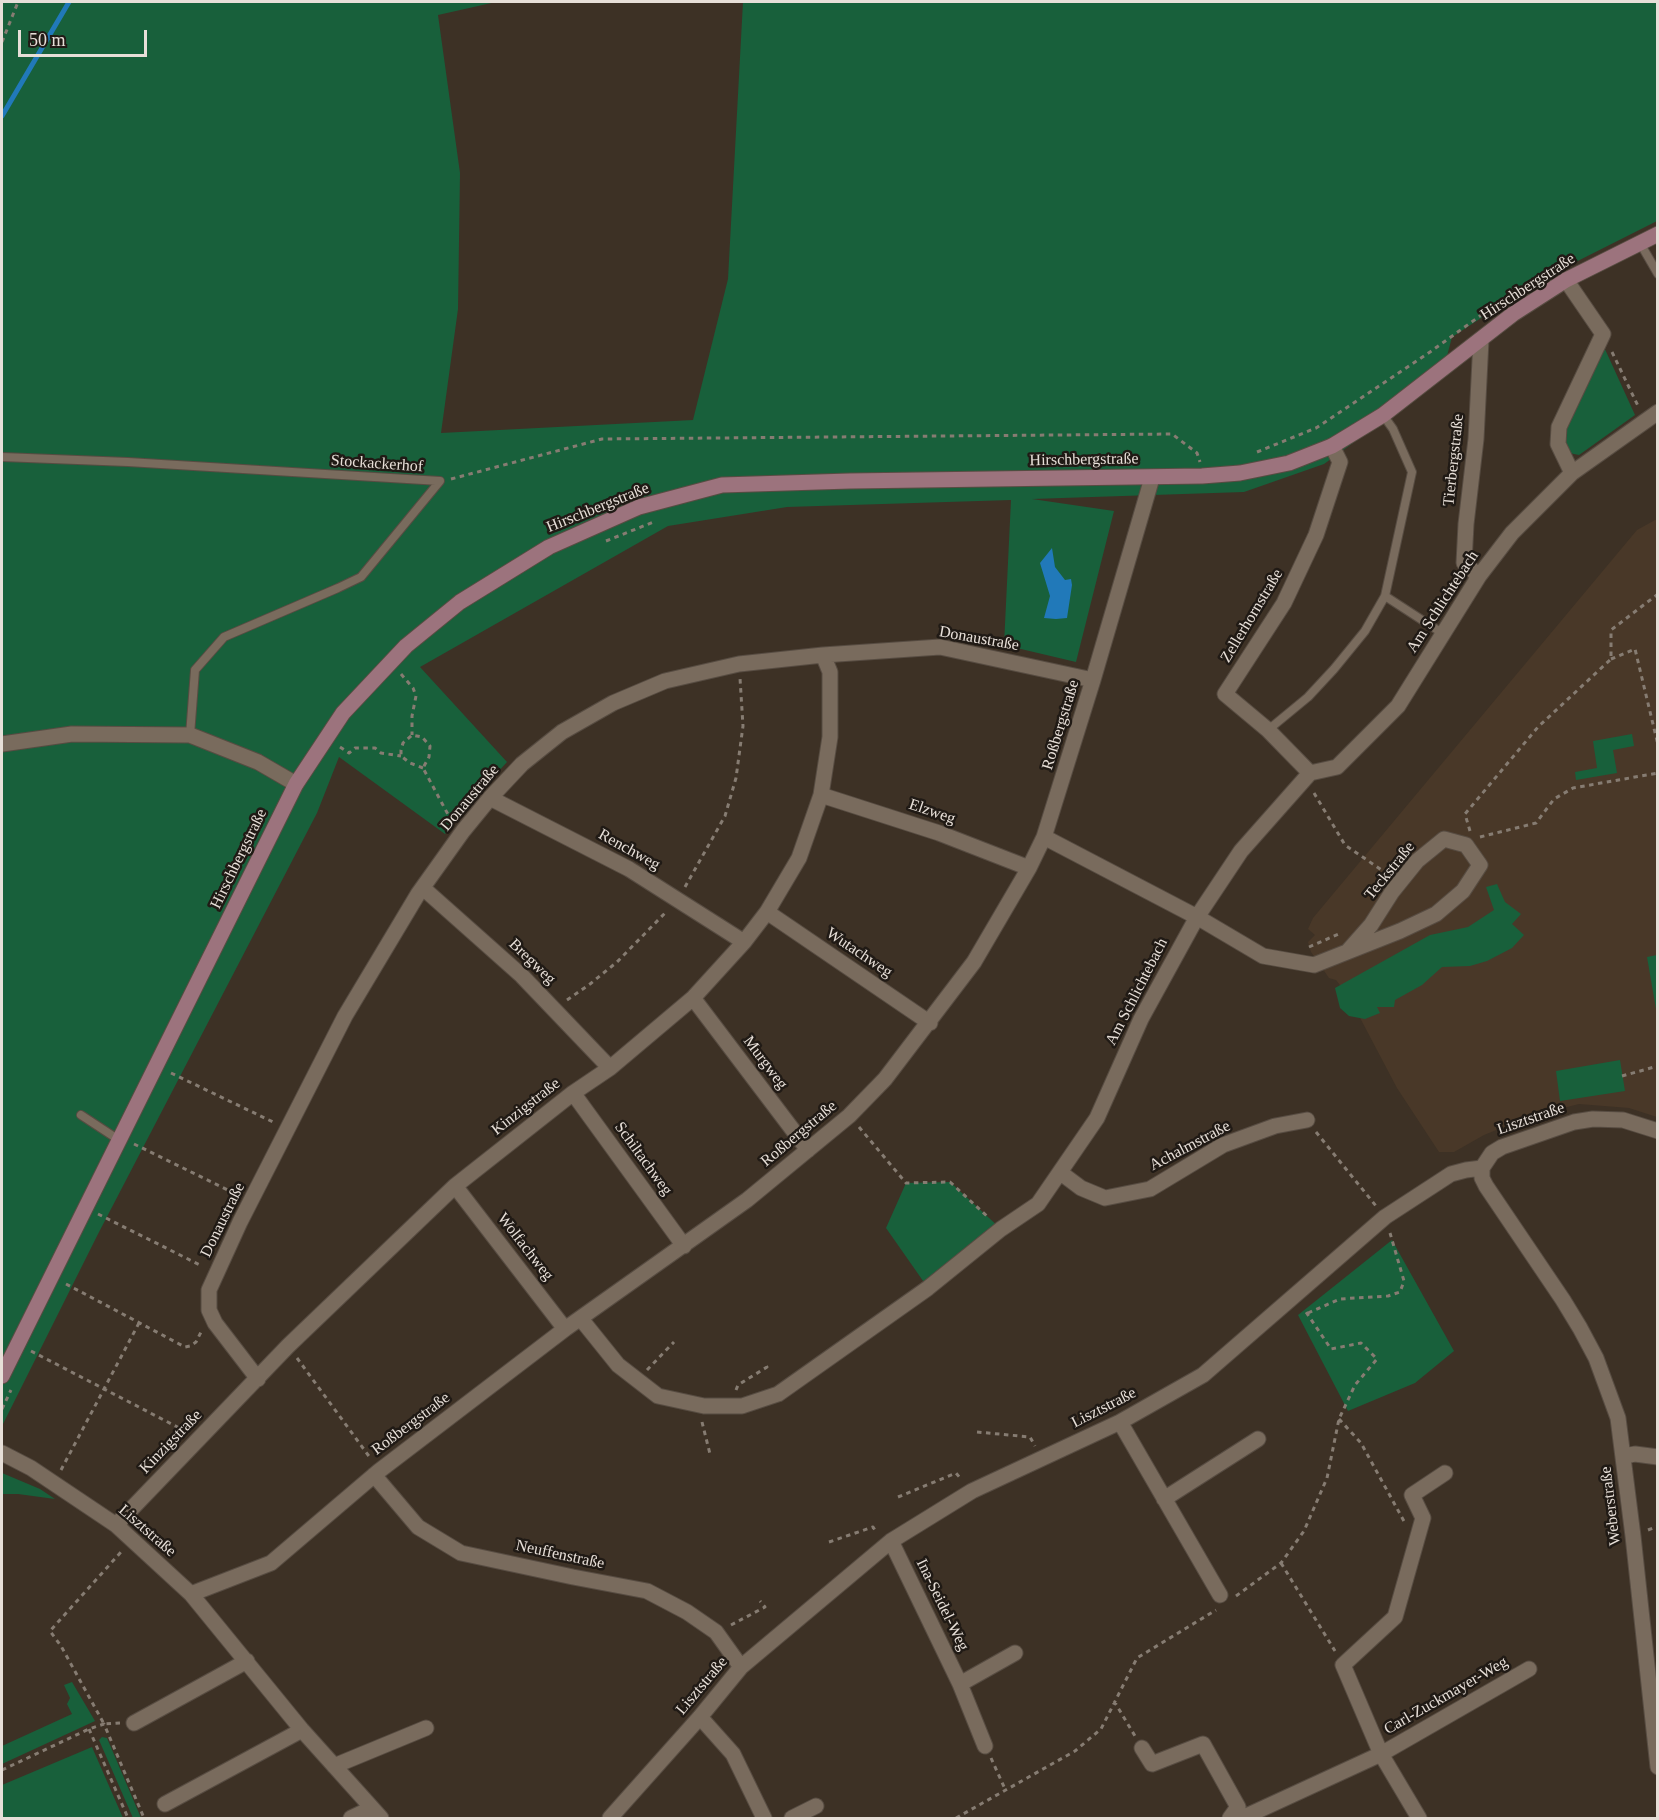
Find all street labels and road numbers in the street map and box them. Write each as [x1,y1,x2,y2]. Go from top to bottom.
street label: Hirschbergstraße [1477,249,1579,325]
street label: Tierbergstraße [1440,413,1468,507]
street label: Hirschbergstraße [1029,449,1139,471]
street label: Stockackerhof [330,451,424,477]
street label: Hirschbergstraße [544,479,652,537]
street label: Am Schlichtebach [1403,547,1483,657]
street label: Zellerhornstraße [1217,566,1287,666]
street label: Donaustraße [938,623,1020,655]
street label: Roßbergstraße [1038,678,1084,772]
street label: Donaustraße [437,761,503,835]
street label: Elzweg [906,795,958,829]
street label: Hirschbergstraße [206,806,272,912]
street label: Renchweg [595,825,663,875]
street label: Teckstraße [1361,838,1419,904]
street label: Wutachweg [822,924,896,982]
street label: Bregweg [505,935,559,989]
street label: Am Schlichtebach [1102,935,1172,1049]
street label: Murgweg [739,1032,791,1094]
street label: Kinzigstraße [488,1074,564,1140]
street label: Roßbergstraße [757,1097,841,1171]
street label: Lisztstraße [1495,1098,1567,1140]
street label: Achalmstraße [1146,1117,1234,1175]
street label: Schiltachweg [610,1118,676,1200]
street label: Donaustraße [197,1179,249,1261]
street label: Wolfachweg [493,1209,557,1285]
street label: Lisztstraße [1068,1384,1140,1432]
street label: Roßbergstraße [368,1388,454,1460]
street label: Kinzigstraße [136,1406,206,1478]
street label: Weberstraße [1597,1465,1625,1547]
street label: Lisztstraße [114,1501,180,1561]
street label: Neuffenstraße [514,1536,606,1574]
street label: Ina-Seidel-Weg [911,1556,973,1654]
street label: Lisztstraße [672,1653,732,1719]
street label: Carl-Zuckmayer-Weg [1381,1653,1511,1739]

